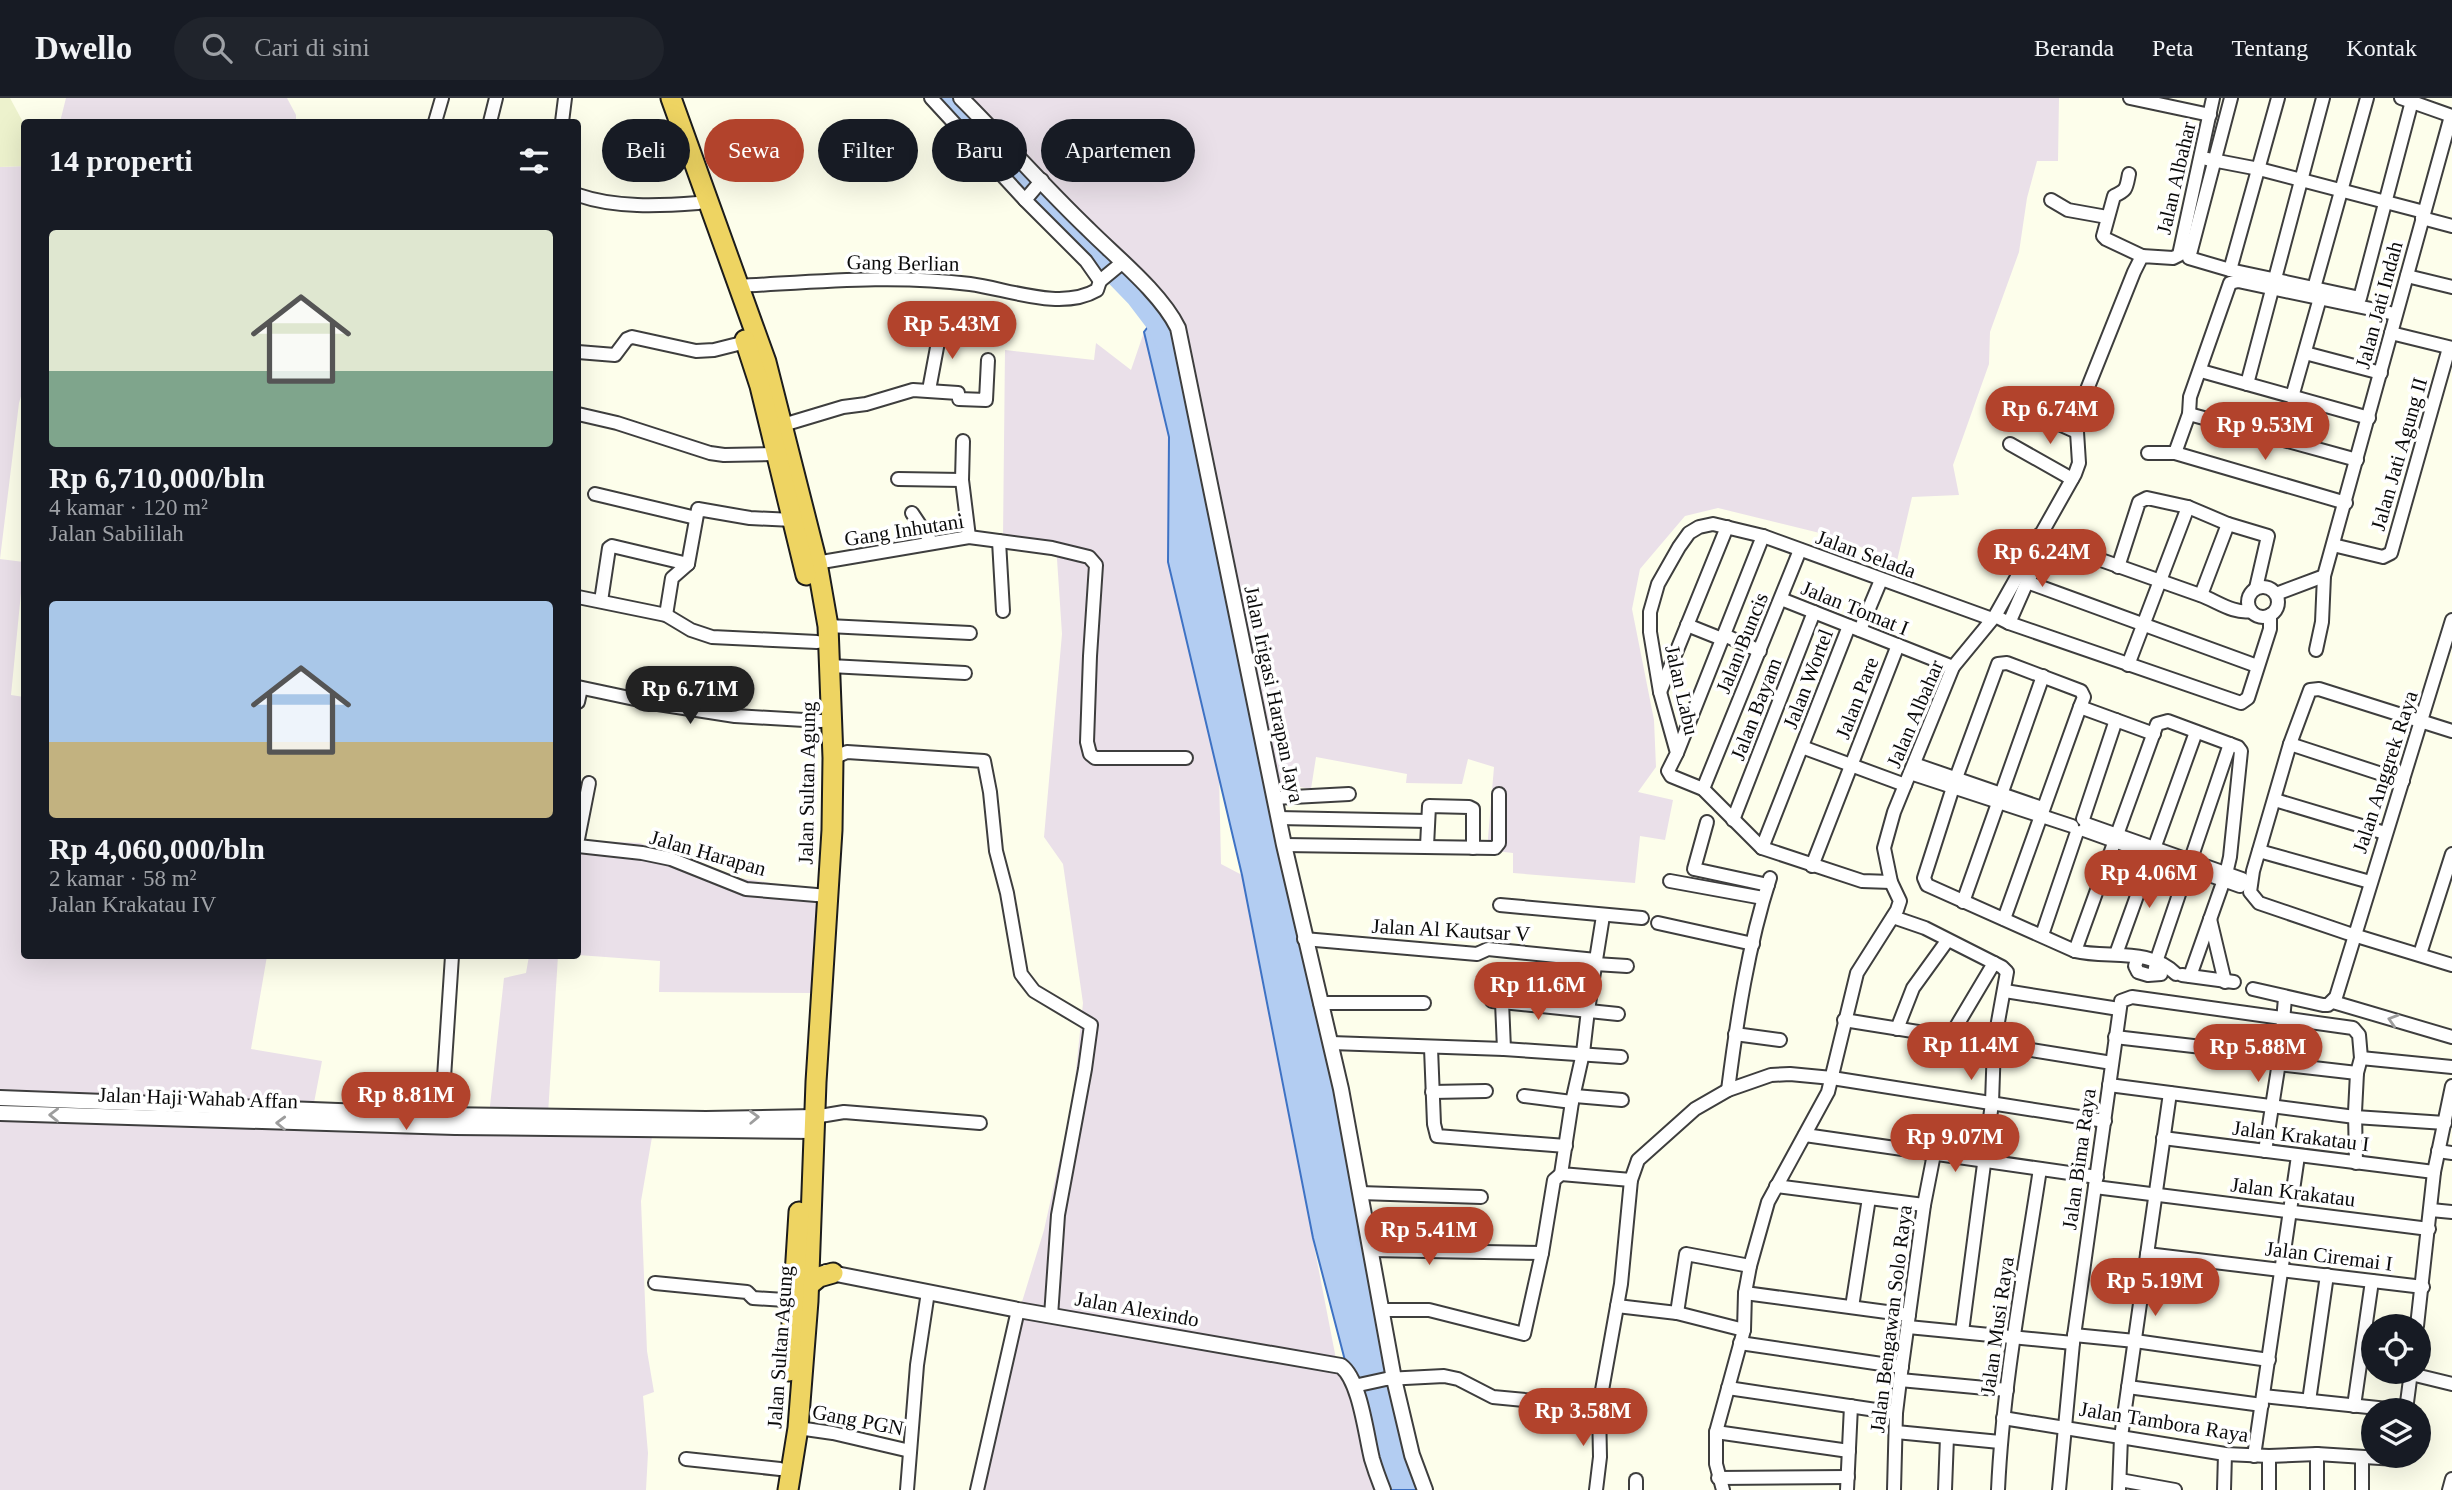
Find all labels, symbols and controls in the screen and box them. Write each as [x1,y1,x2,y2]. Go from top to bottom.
search box [174,17,664,80]
icon: search [198,29,236,67]
text: Dwello [35,30,132,66]
text: Cari di sini [254,33,370,62]
text: Beranda [2034,35,2114,61]
text: Peta [2152,35,2193,61]
text: Tentang [2231,35,2308,61]
text: Kontak [2346,35,2417,61]
chip: Beli [602,119,690,182]
chip: Sewa [704,119,804,182]
chip: Filter [818,119,918,182]
chip: Baru [932,119,1027,182]
chip: Apartemen [1041,119,1195,182]
street label: Jalan Albahar [2151,119,2201,237]
icon: filters [515,142,553,180]
text: 14 properti [49,144,193,177]
street label: Jalan Jati Indah [2351,238,2408,371]
street label: Gang Berlian [847,250,960,276]
icon: home [238,276,364,402]
pin: Rp 5.43M [880,302,1024,361]
text: Rp 5.43M [903,311,1001,336]
street label: Jalan Jati Agung II [2366,375,2432,533]
pin: Rp 6.74M [1978,386,2122,446]
text: Rp 6.74M [2001,396,2099,421]
pin: Rp 9.53M [2193,402,2337,462]
text: Rp 9.53M [2216,412,2314,437]
text: Rp 6,710,000/bln [49,461,265,494]
text: 4 kamar · 120 m² [49,495,208,520]
street label: Gang Inhutani [842,509,966,551]
text: Jalan Sabililah [49,521,184,546]
street label: Jalan Selada [1813,525,1920,583]
pin: Rp 6.24M [1970,530,2114,589]
text: Rp 6.24M [1993,539,2091,564]
street label: Jalan Tomat I [1798,576,1912,640]
street label: Jalan Irigasi Harapan Jaya [1239,583,1309,805]
street label: Jalan Buncis [1711,589,1773,697]
street label: Jalan Wortel [1778,626,1838,732]
street label: Jalan Labu [1660,643,1704,738]
icon: home [238,647,364,773]
street label: Jalan Bayam [1725,654,1787,764]
street label: Jalan Pare [1830,654,1884,742]
street label: Jalan Albahar [1882,656,1948,772]
pin: Rp 6.71M [618,666,762,726]
text: Rp 6.71M [641,676,739,701]
street label: Jalan Anggrek Raya [2347,687,2423,856]
street label: Jalan Sultan Agung [794,701,820,865]
street label: Jalan Harapan [647,825,769,881]
text: Rp 4,060,000/bln [49,832,265,865]
pin: Rp 4.06M [2077,850,2221,910]
text: Rp 4.06M [2100,860,2198,885]
text: 2 kamar · 58 m² [49,866,196,891]
text: Jalan Krakatau IV [49,892,216,917]
street label: Jalan Al Kautsar V [1371,914,1531,946]
pin: Rp 11.6M [1466,962,1610,1022]
text: Rp 11.6M [1490,972,1586,997]
one-way arrow [2387,1013,2399,1028]
pin: Rp 11.4M [1899,1023,2043,1082]
pin: Rp 5.88M [2186,1024,2330,1084]
text: Rp 11.4M [1923,1032,2019,1057]
text: Rp 5.88M [2209,1034,2307,1059]
pin: Rp 8.81M [334,1072,478,1132]
text: Rp 8.81M [357,1082,455,1107]
street label: Jalan Haji Wahab Affan [98,1083,299,1113]
street label: Jalan Bima Raya [2057,1086,2101,1231]
one-way arrow [48,1107,59,1122]
one-way arrow [749,1110,760,1125]
pin: Rp 9.07M [1883,1114,2027,1174]
one-way arrow [275,1115,286,1130]
street label: Jalan Krakatau I [2231,1116,2371,1156]
text: Rp 9.07M [1906,1124,2004,1149]
street label: Jalan Krakatau [2229,1172,2357,1212]
street label: Jalan Bengawan Solo Raya [1865,1203,1917,1434]
pin: Rp 5.41M [1357,1208,1501,1267]
text: Rp 5.41M [1380,1217,1478,1242]
street label: Jalan Ciremai I [2264,1236,2394,1276]
street label: Jalan Musi Raya [1975,1254,2019,1397]
pin: Rp 5.19M [2083,1258,2227,1318]
street label: Jalan Sultan Agung [762,1264,798,1429]
text: Rp 5.19M [2106,1268,2204,1293]
street label: Jalan Alexindo [1073,1286,1201,1332]
map controls [2361,1314,2431,1468]
button: locate [2361,1314,2431,1384]
pin: Rp 3.58M [1511,1388,1655,1448]
street label: Jalan Tambora Raya [2078,1397,2251,1447]
text: Rp 3.58M [1534,1398,1632,1423]
button: layers [2361,1398,2431,1468]
street label: Gang PGN [810,1399,906,1441]

